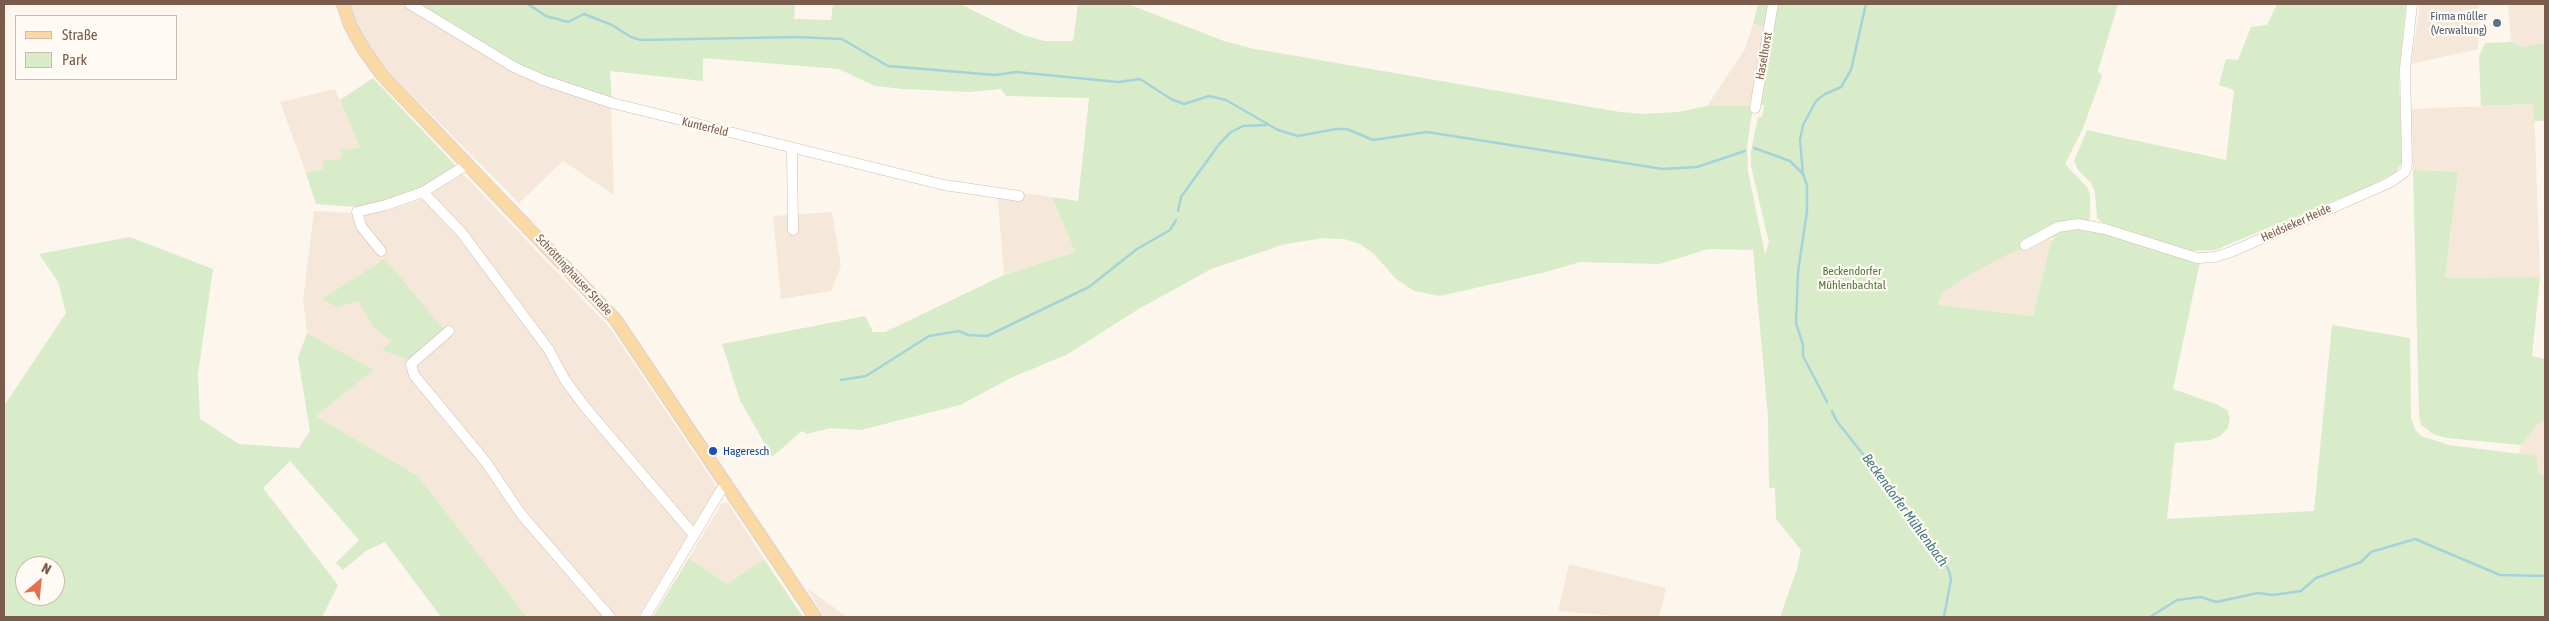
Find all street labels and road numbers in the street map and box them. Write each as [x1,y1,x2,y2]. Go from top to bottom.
street label: Haselhorst [1753,31,1775,81]
street label: Kunterfeld [680,114,730,140]
street label: Heidsieker Heide [2259,201,2333,245]
street label: Schröttinghauser Straße [533,231,615,319]

